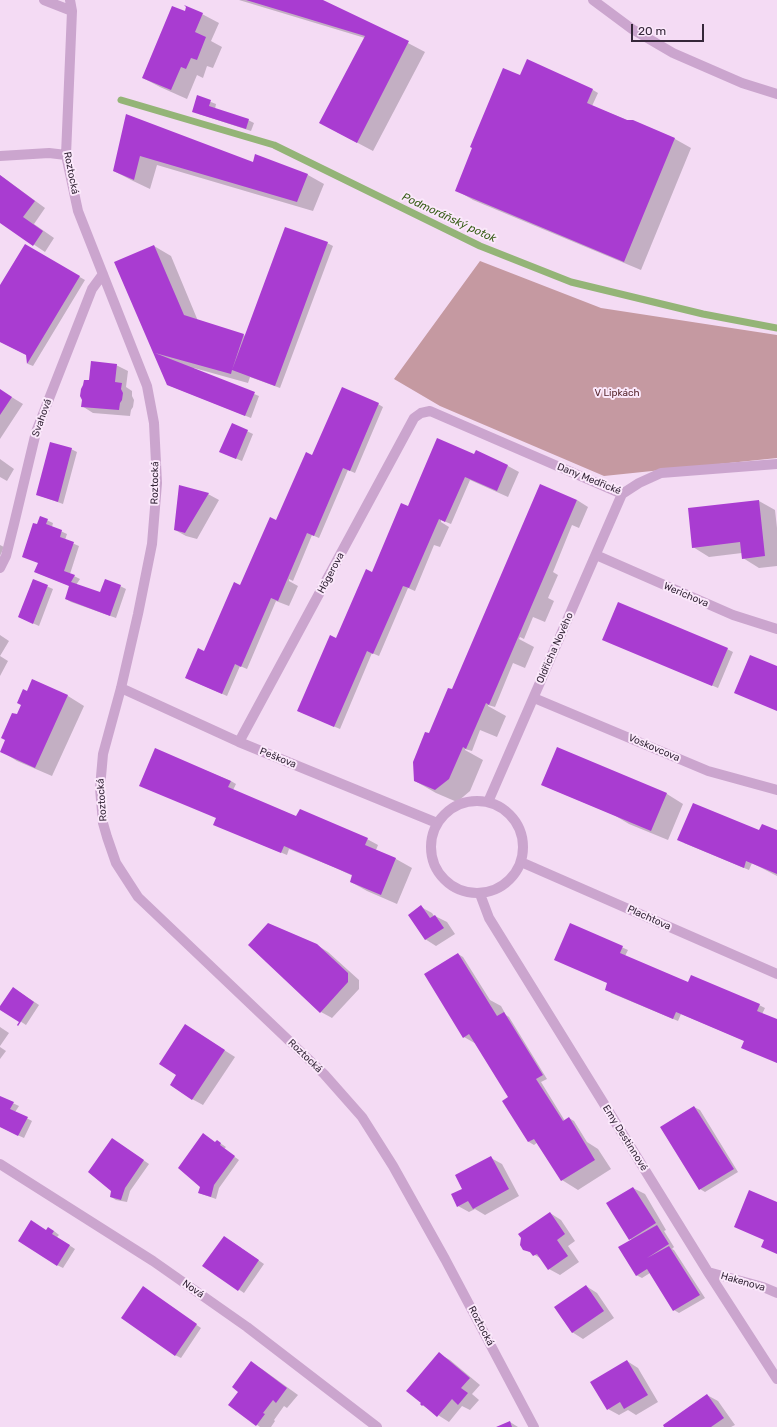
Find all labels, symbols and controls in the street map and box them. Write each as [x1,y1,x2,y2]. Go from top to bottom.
scale bar [633,16,706,42]
text: 20 m [638,24,666,38]
street label: Roztocká [61,151,81,195]
water label: Podmoráňský potok [400,190,498,246]
park label: V Lipkách [594,387,640,399]
street label: Svahová [30,397,54,439]
street label: Roztocká [149,461,161,505]
street label: Dany Medřické [555,461,623,497]
street label: Högerova [315,551,347,595]
street label: Werichova [662,580,710,610]
street label: Oldřicha Nového [534,611,576,685]
street label: Voskovcova [627,732,681,764]
street label: Peškova [258,745,298,771]
street label: Roztocká [95,778,109,822]
street label: Plachtova [625,903,673,933]
street label: Roztocká [285,1037,325,1075]
street label: Emy Destinnové [600,1103,650,1173]
street label: Hakenova [719,1270,767,1294]
street label: Nová [180,1277,206,1301]
street label: Roztocká [466,1304,496,1348]

